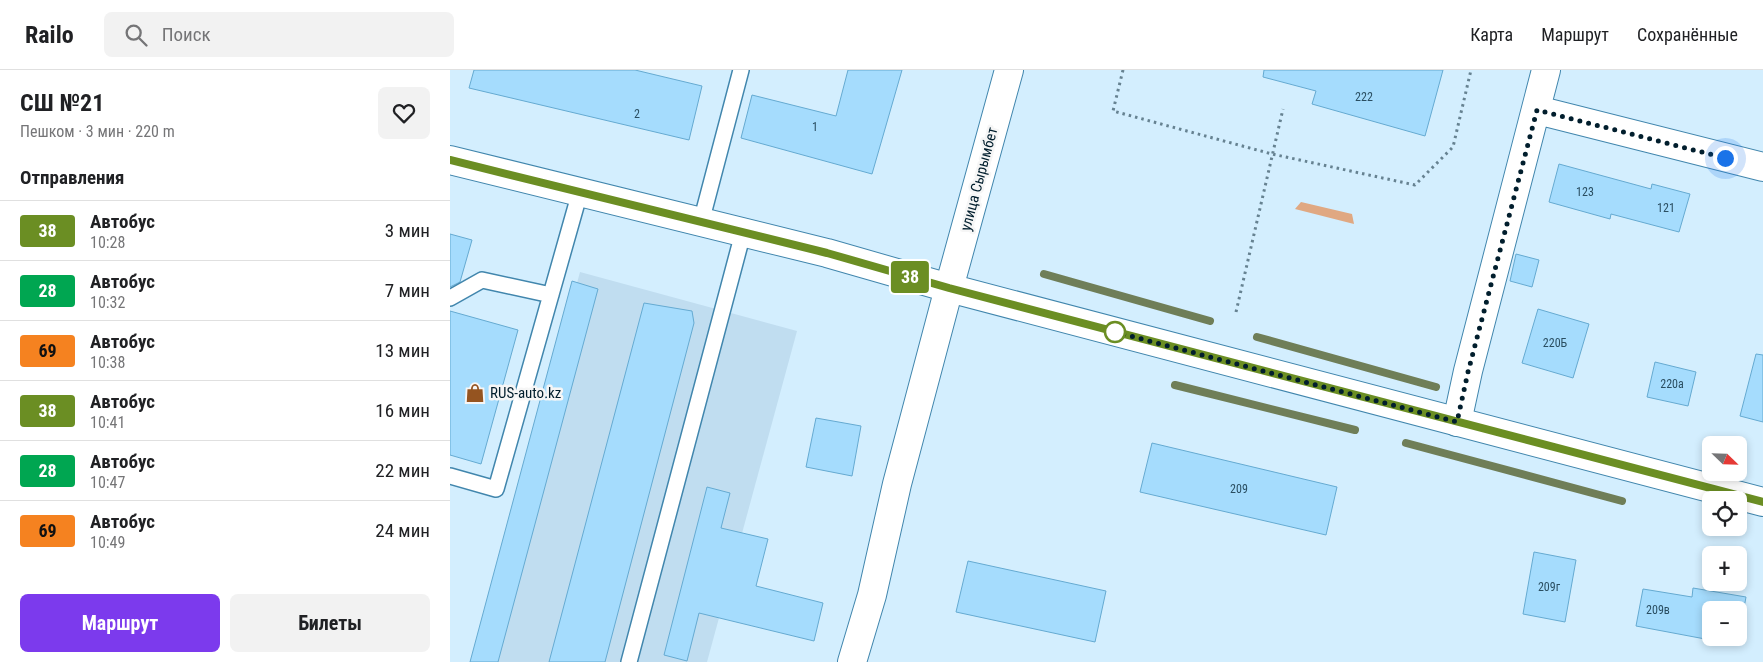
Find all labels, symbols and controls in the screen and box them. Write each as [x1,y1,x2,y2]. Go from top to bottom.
search box [104,12,454,57]
text: Railo [25,21,74,49]
icon: search [122,21,150,49]
text: Поиск [162,23,211,46]
text: Карта [1470,24,1513,45]
text: Маршрут [1541,24,1609,45]
text: Сохранённые [1637,24,1738,45]
button: heart [378,87,430,139]
text: СШ №21 [20,89,104,117]
house number: 222 [1355,90,1373,104]
house number: 2 [634,107,640,121]
house number: 1 [812,120,818,134]
text: Пешком · 3 мин · 220 m [20,122,175,141]
street label: улица Сырымбет [957,125,1001,233]
your location [1713,146,1738,171]
text: Отправления [20,166,124,189]
house number: 123 [1576,185,1594,199]
house number: 121 [1657,201,1675,215]
text: Автобус [90,210,155,233]
text: 3 мин [385,219,430,242]
text: 38 [38,220,57,241]
text: 10:28 [90,233,125,252]
line badge: 38 [888,261,932,293]
text: 38 [901,266,919,287]
text: Автобус [90,270,155,293]
text: 7 мин [385,279,430,302]
text: 28 [38,280,57,301]
text: 10:32 [90,293,125,312]
unlabelled marker [1104,321,1126,343]
text: Автобус [90,330,155,353]
house number: 220Б [1543,336,1568,350]
text: 13 мин [375,339,430,362]
text: 69 [38,340,57,361]
text: 10:38 [90,353,125,372]
house number: 220а [1660,377,1684,391]
shop icon: RUS-auto.kz [464,382,486,404]
place label: RUS-auto.kz [490,384,561,402]
text: Автобус [90,390,155,413]
text: 16 мин [375,399,430,422]
text: 38 [38,400,57,421]
text: 10:41 [90,413,125,432]
north arrow [1702,436,1748,481]
map controls [1702,436,1747,646]
text: Автобус [90,450,155,473]
text: 22 мин [375,459,430,482]
text: 28 [38,460,57,481]
text: 10:47 [90,473,125,492]
house number: 209 [1230,482,1248,496]
button: locate [1702,491,1747,536]
text: Автобус [90,510,155,533]
text: 24 мин [375,519,430,542]
text: 69 [38,520,57,541]
text: 10:49 [90,533,125,552]
button: + [1702,546,1747,591]
house number: 209г [1538,580,1561,594]
button: Маршрут [20,594,220,652]
button: Билеты [230,594,430,652]
button: − [1702,601,1747,646]
house number: 209в [1646,603,1670,617]

